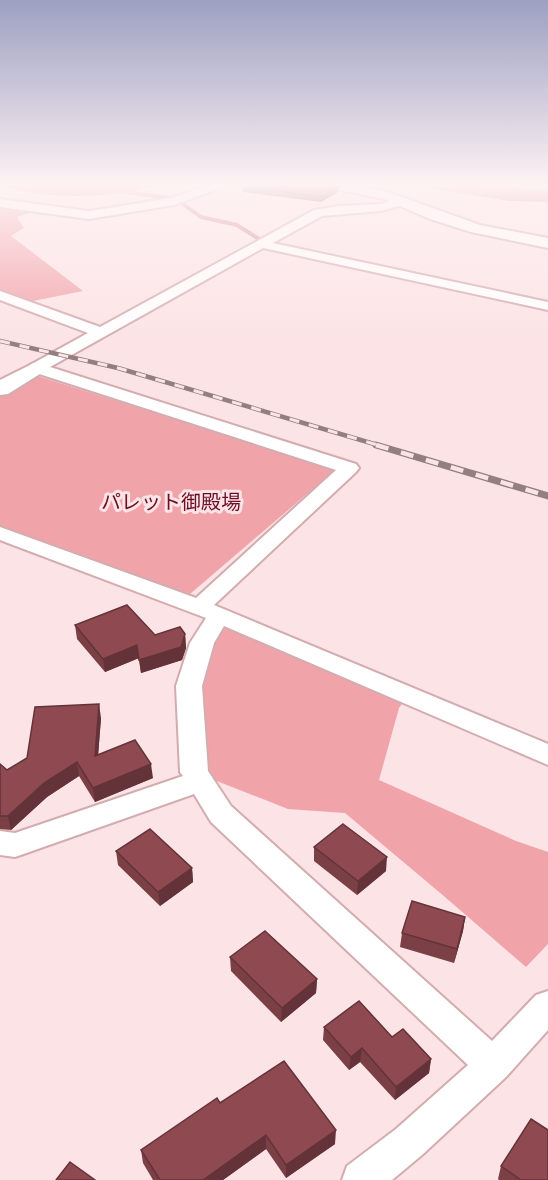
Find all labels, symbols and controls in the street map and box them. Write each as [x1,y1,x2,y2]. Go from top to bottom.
park label: パレット御殿場 [101,491,241,515]

